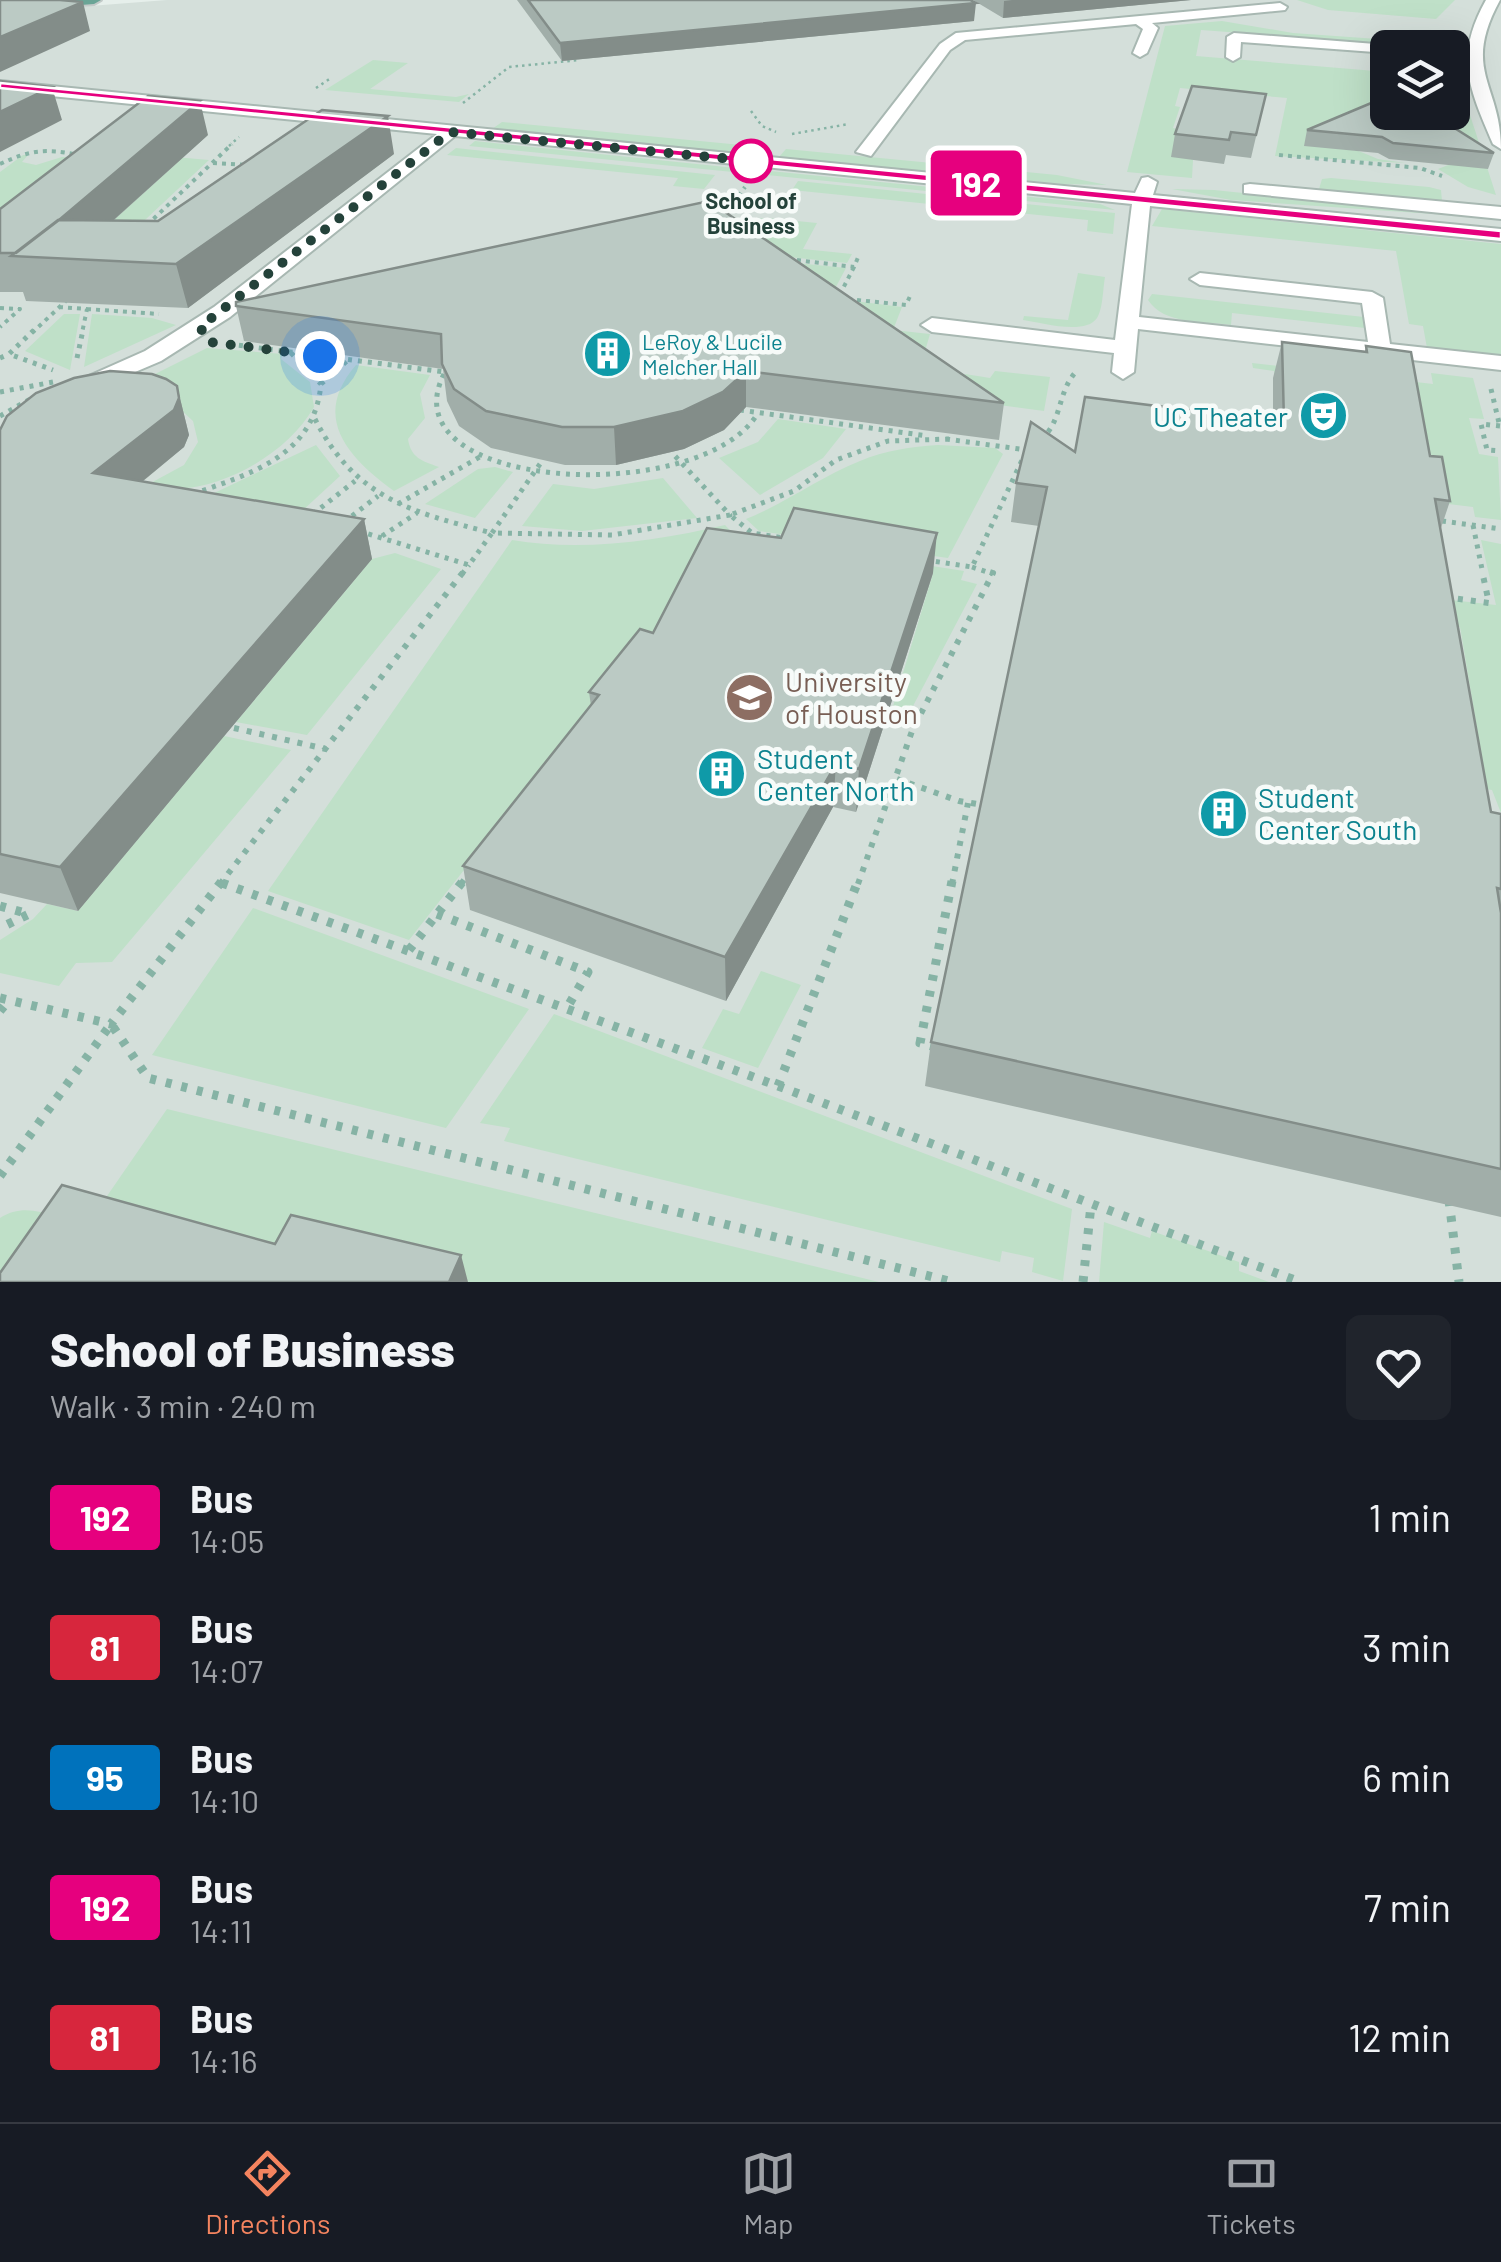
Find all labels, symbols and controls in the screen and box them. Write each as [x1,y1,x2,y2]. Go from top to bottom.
map controls [1370,30,1470,130]
button: layers [1370,30,1470,130]
marker: School of Business [730,140,772,182]
line badge: 192 [918,150,1034,216]
text: 192 [951,162,1001,204]
place label: School of Business [705,187,797,238]
building icon: LeRoy & Lucile Melcher Hall [581,328,633,380]
place label: LeRoy & Lucile Melcher Hall [642,328,783,379]
your location [295,331,345,381]
theatre icon: UC Theater [1297,390,1349,442]
place label: UC Theater [1153,399,1288,433]
place label: University of Houston [785,664,918,730]
school or university icon: University of Houston [724,671,776,723]
place label: Student Center North [757,741,915,807]
building icon: Student Center North [696,748,748,800]
place label: Student Center South [1258,780,1417,846]
building icon: Student Center South [1197,787,1249,839]
button: heart [1346,1315,1451,1420]
text: School of Business [50,1319,455,1377]
text: Walk · 3 min · 240 m [50,1386,316,1424]
text: Bus [190,1475,253,1521]
text: 1 min [1369,1494,1451,1540]
text: 192 [80,1496,130,1538]
text: 14:05 [190,1521,264,1559]
text: Bus [190,1605,253,1651]
text: 3 min [1362,1624,1451,1670]
text: 81 [90,1626,120,1668]
text: 14:07 [190,1651,263,1689]
text: Bus [190,1735,253,1781]
text: 6 min [1362,1754,1451,1800]
text: 95 [86,1756,124,1798]
text: 14:10 [190,1781,259,1819]
text: Bus [190,1865,253,1911]
text: 7 min [1364,1884,1451,1930]
text: 192 [80,1886,130,1928]
text: 14:11 [190,1911,252,1949]
text: Bus [190,1995,253,2041]
text: 12 min [1348,2014,1451,2060]
text: 81 [90,2016,120,2058]
text: 14:16 [190,2041,257,2079]
tab: Directions [205,2146,330,2240]
tab: Map [741,2146,796,2240]
tab: Tickets [1207,2146,1296,2240]

